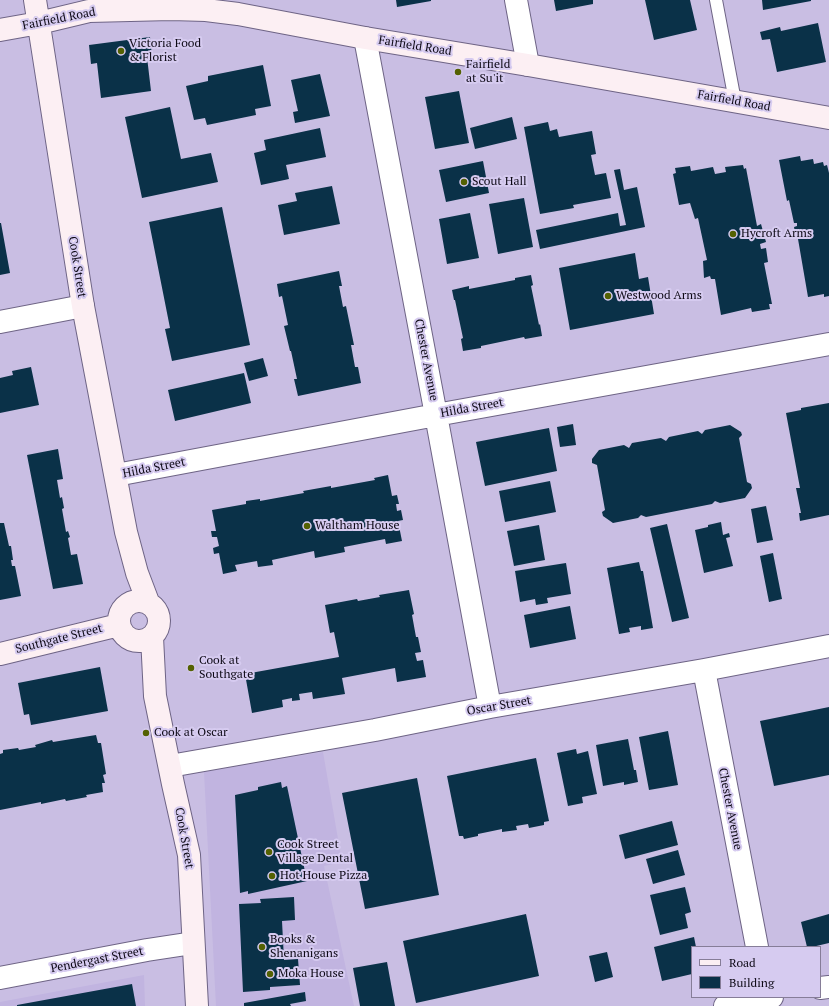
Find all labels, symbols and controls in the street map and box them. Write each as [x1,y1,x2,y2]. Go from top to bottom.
street label: Fairfield Road [21,5,97,33]
street label: Fairfield Road [377,33,453,59]
place label: Victoria Food & Florist [129,37,201,65]
marker: Victoria Food & Florist [116,46,126,56]
place label: Fairfield at Su'it [466,58,510,86]
marker: Fairfield at Su'it [453,67,463,77]
street label: Fairfield Road [696,87,772,115]
place label: Scout Hall [472,175,527,189]
marker: Scout Hall [459,177,469,187]
place label: Hycroft Arms [741,227,812,241]
marker: Hycroft Arms [728,229,738,239]
street label: Cook Street [65,235,89,299]
place label: Westwood Arms [616,289,702,303]
marker: Westwood Arms [603,291,613,301]
street label: Chester Avenue [411,318,441,402]
street label: Hilda Street [439,395,505,421]
street label: Hilda Street [121,455,187,481]
place label: Waltham House [315,519,399,533]
marker: Waltham House [302,521,312,531]
street label: Southgate Street [14,621,104,657]
place label: Cook at Southgate [199,654,253,682]
marker: Cook at Southgate [186,663,196,673]
street label: Oscar Street [466,693,532,719]
place label: Cook at Oscar [154,726,228,740]
marker: Cook at Oscar [141,728,151,738]
street label: Chester Avenue [715,767,745,851]
street label: Cook Street [172,806,196,870]
place label: Cook Street Village Dental [277,838,353,866]
marker: Cook Street Village Dental [264,847,274,857]
place label: Hot House Pizza [280,869,367,883]
marker: Hot House Pizza [267,871,277,881]
place label: Books & Shenanigans [270,933,338,961]
marker: Books & Shenanigans [257,942,267,952]
street label: Pendergast Street [49,944,145,976]
legend [691,946,821,998]
text: Road [729,955,756,970]
place label: Moka House [278,967,344,981]
marker: Moka House [265,969,275,979]
text: Building [729,975,774,990]

